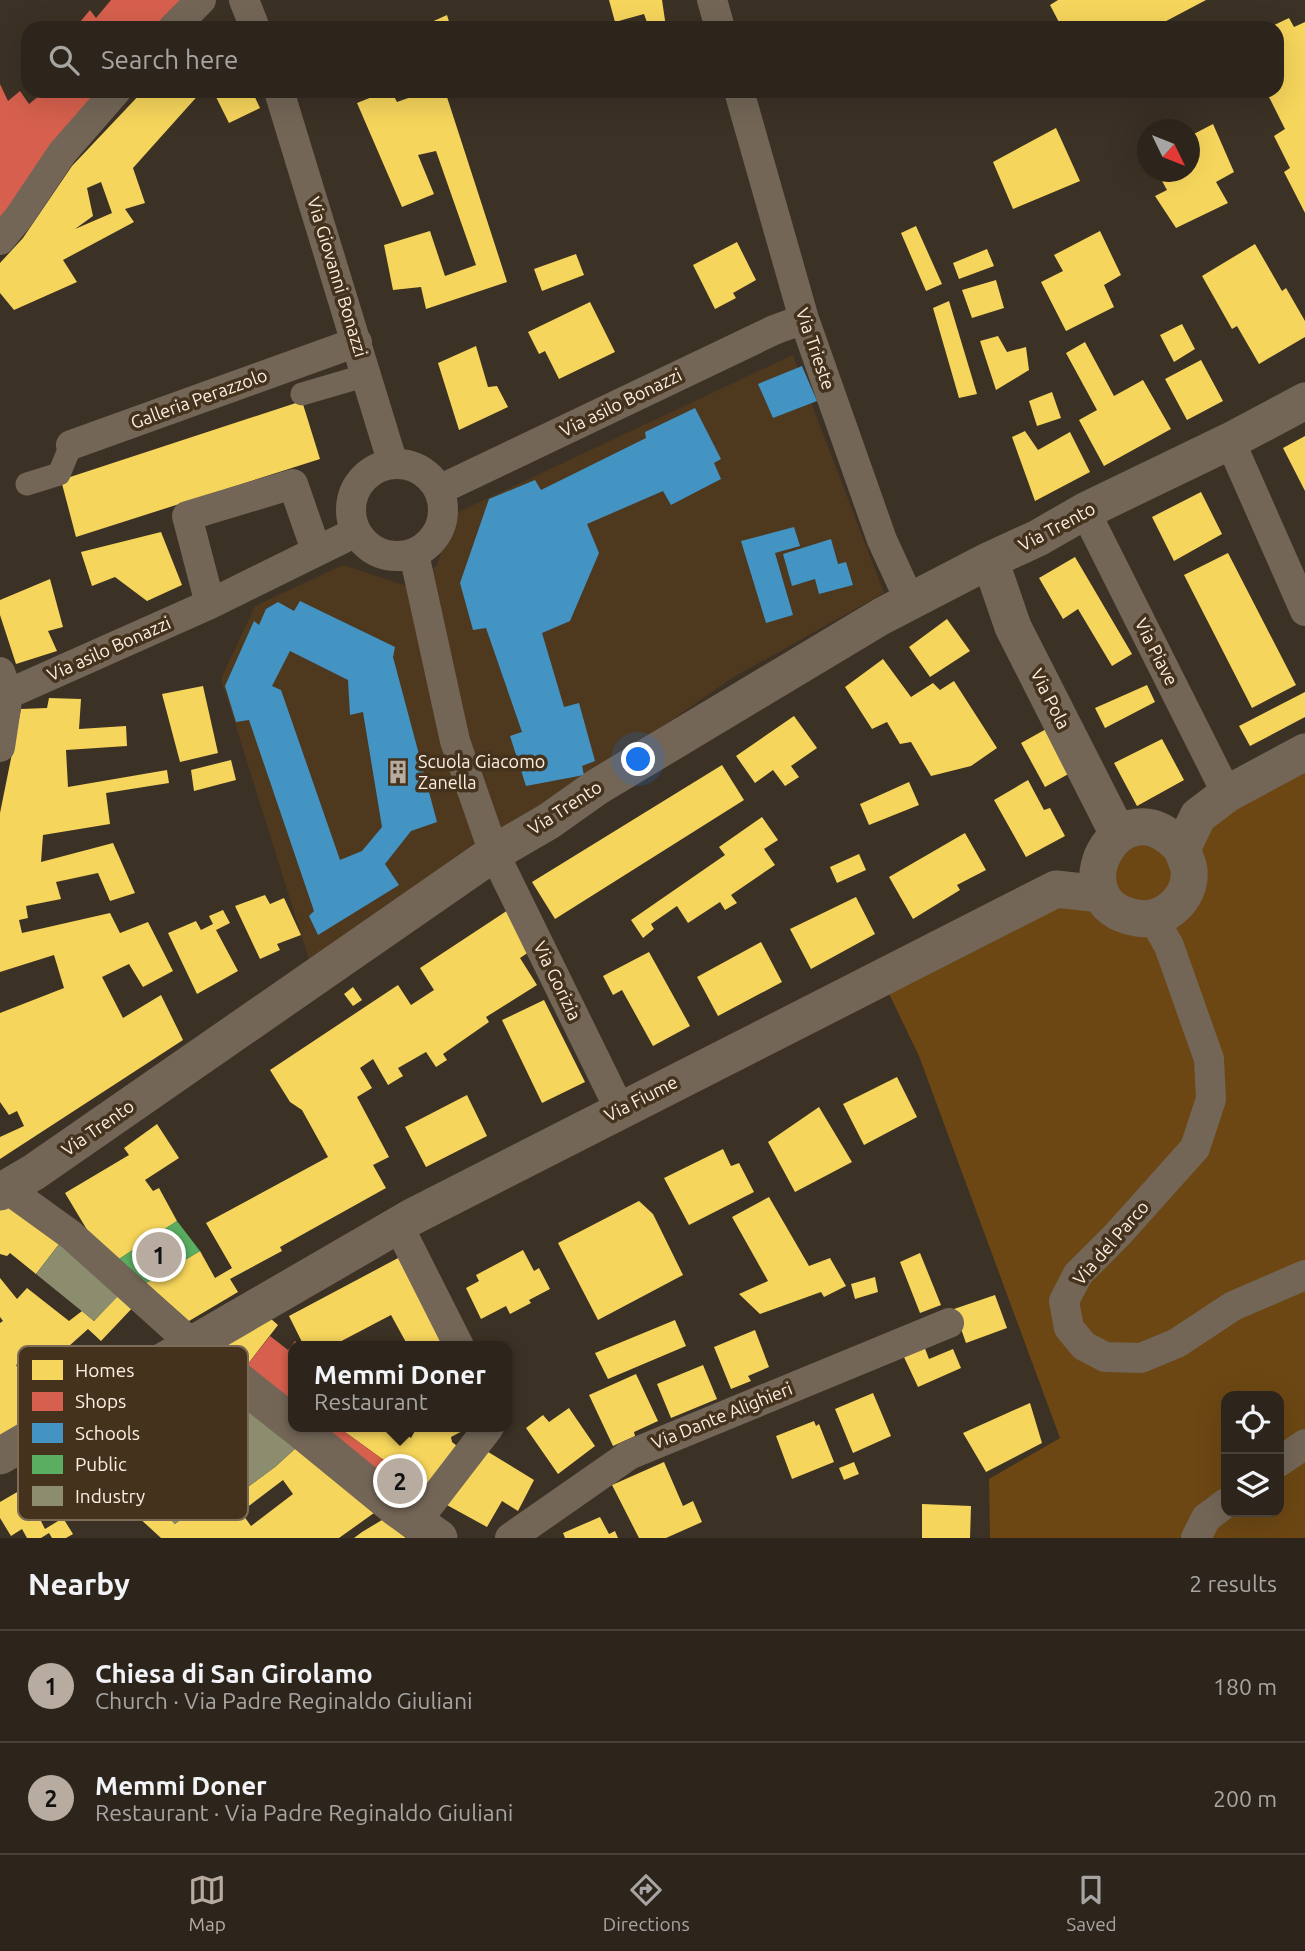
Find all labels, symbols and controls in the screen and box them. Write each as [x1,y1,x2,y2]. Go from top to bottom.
search box [21,21,1284,98]
icon: search [45,41,83,79]
text: Search here [101,45,238,74]
north arrow [1137,119,1200,182]
street label: Via Giovanni Bonazzi [304,194,372,359]
street label: Via Trieste [793,305,839,392]
street label: Galleria Perazzolo [128,364,270,432]
street label: Via asilo Bonazzi [556,364,685,440]
street label: Via Trento [1015,498,1098,555]
street label: Via asilo Bonazzi [44,612,173,684]
street label: Via Piave [1131,615,1182,689]
street label: Via Pola [1027,665,1075,732]
your location [621,742,655,776]
place label: Scuola Giacomo Zanella [418,751,545,792]
building icon: Scuola Giacomo Zanella [384,758,412,786]
street label: Via Trento [524,776,605,838]
street label: Via Gorizia [530,938,586,1023]
street label: Via Fiume [601,1071,680,1125]
street label: Via Trento [57,1095,137,1159]
street label: Via del Parco [1068,1196,1152,1288]
pin: 1 [136,1229,182,1281]
popup [288,1341,512,1432]
legend [18,1346,248,1520]
text: Homes [75,1359,135,1381]
text: Memmi Doner [314,1360,486,1389]
street label: Via Dante Alighieri [648,1378,795,1452]
text: Restaurant [314,1389,428,1414]
text: Shops [75,1390,126,1412]
map controls [1221,1391,1284,1517]
button: locate [1221,1391,1284,1454]
text: Schools [75,1422,140,1444]
text: Public [75,1453,127,1475]
button: layers [1221,1454,1284,1517]
pin: 2 [377,1455,423,1507]
text: Industry [75,1485,145,1507]
text: Nearby [28,1567,130,1601]
text: 2 results [1189,1571,1277,1596]
text: Chiesa di San Girolamo [95,1659,373,1688]
text: 1 [45,1674,57,1699]
text: 180 m [1213,1674,1277,1699]
text: Church · Via Padre Reginaldo Giuliani [95,1688,473,1713]
text: Memmi Doner [95,1771,267,1800]
text: 2 [45,1786,57,1811]
text: 200 m [1213,1786,1277,1811]
text: Restaurant · Via Padre Reginaldo Giuliani [95,1800,513,1825]
tab: Map [188,1871,226,1935]
tab: Directions [603,1871,690,1935]
tab: Saved [1066,1871,1117,1935]

